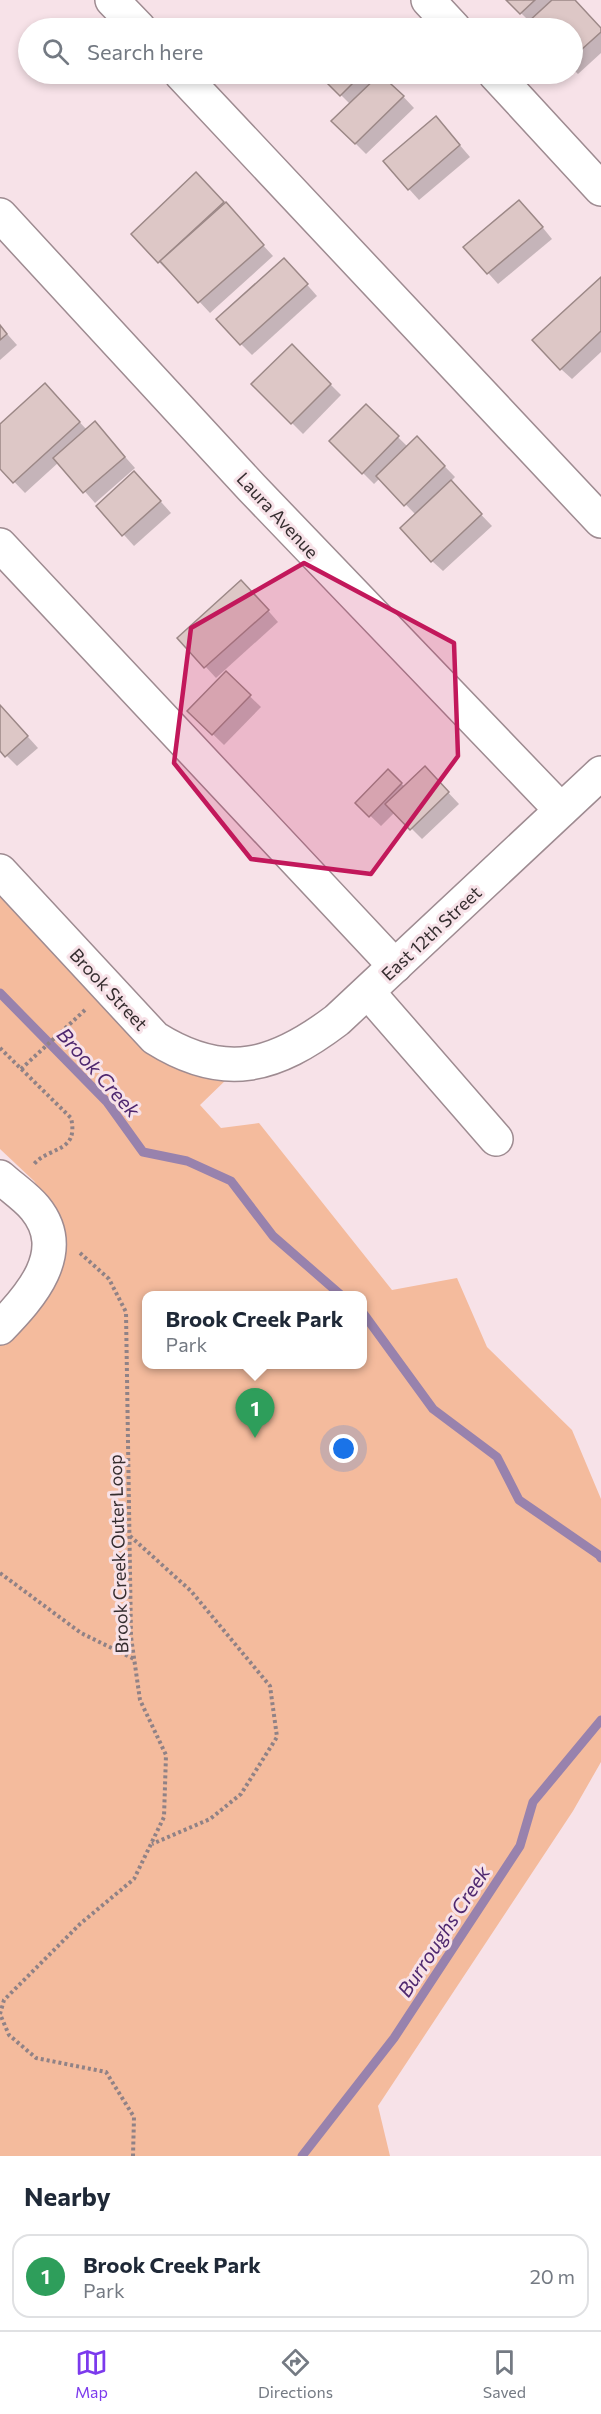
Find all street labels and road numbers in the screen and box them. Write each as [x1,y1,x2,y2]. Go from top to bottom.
street label: Laura Avenue [233,467,323,563]
street label: East 12th Street [376,881,486,985]
street label: Brook Street [65,943,153,1035]
street label: Brook Creek Outer Loop [104,1454,132,1654]

